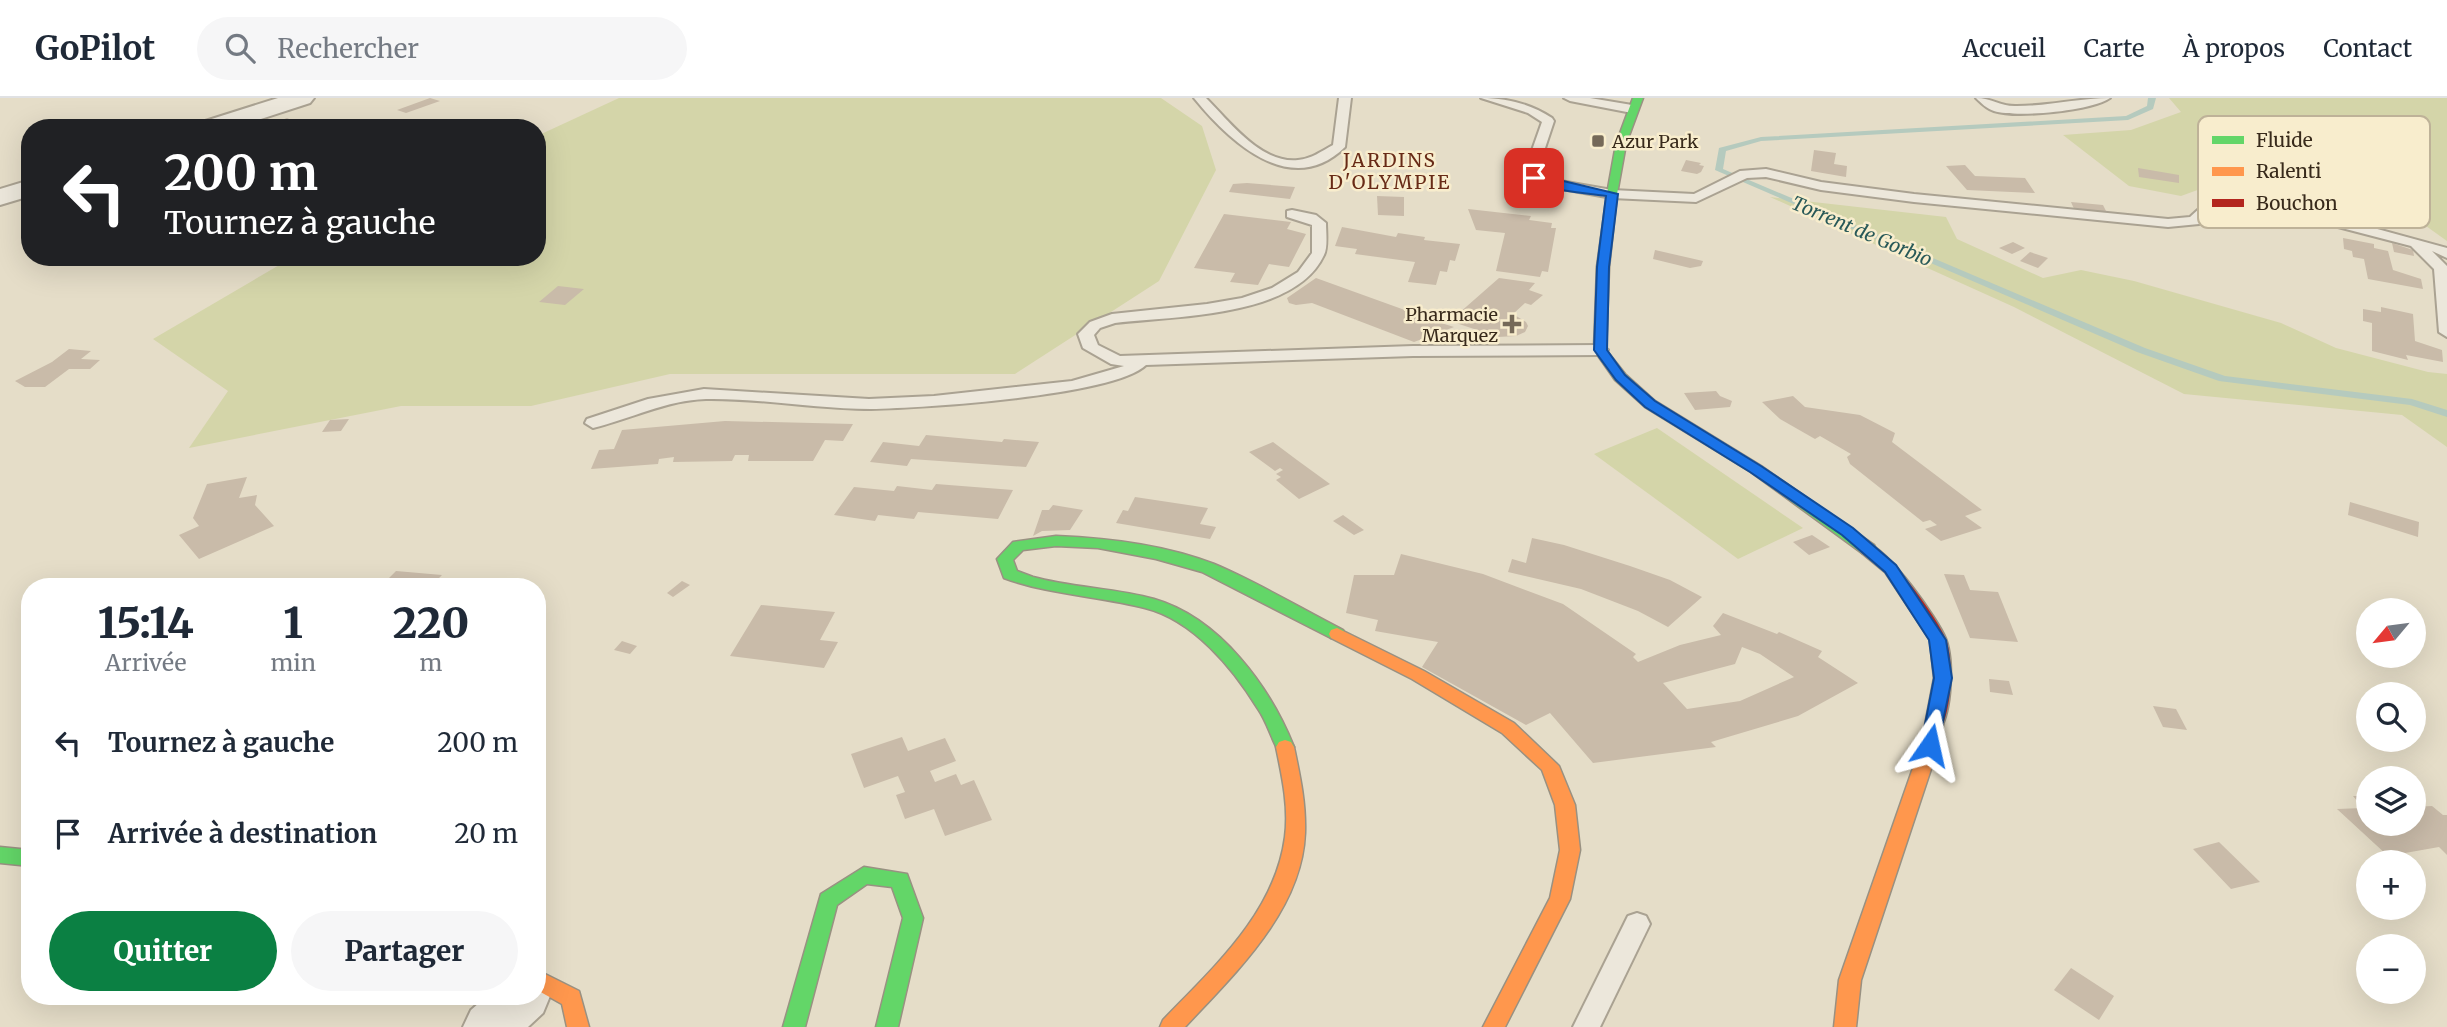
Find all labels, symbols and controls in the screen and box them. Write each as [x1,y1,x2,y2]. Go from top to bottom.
search box [197,17,687,80]
text: GoPilot [35,28,155,69]
icon: search [221,29,259,67]
text: Rechercher [277,32,419,65]
text: Accueil [1962,33,2046,64]
text: Carte [2084,33,2145,64]
text: À propos [2183,33,2285,64]
text: Contact [2323,33,2412,64]
legend [2198,116,2430,228]
text: Fluide [2256,128,2313,152]
place label: Azur Park [1611,130,1699,153]
marker: Azur Park [1590,133,1606,149]
text: 200 m [164,142,318,203]
icon: left [49,147,140,238]
district label: JARDINS D'OLYMPIE [1329,148,1451,194]
pin [1504,148,1564,208]
icon: arrive [1515,159,1553,197]
text: Ralenti [2256,159,2321,183]
water label: Torrent de Gorbio [1788,191,1936,272]
text: Bouchon [2256,191,2338,215]
text: Tournez à gauche [164,203,435,243]
place label: Pharmacie Marquez [1405,303,1498,347]
marker: Pharmacie Marquez [1504,316,1520,332]
text: 15:14 [98,597,194,649]
text: 1 [283,597,303,649]
text: 220 [393,597,469,649]
north arrow [2356,598,2426,668]
map controls [2356,598,2426,1004]
text: Arrivée [105,648,187,677]
text: min [270,648,316,677]
text: m [420,648,442,677]
button: search [2356,682,2426,752]
position arrow [1893,708,1967,782]
icon: left [49,724,87,762]
text: Tournez à gauche [108,726,334,759]
text: 200 m [437,726,518,759]
button: layers [2356,766,2426,836]
icon: arrive [49,815,87,853]
text: Arrivée à destination [108,817,377,850]
text: 20 m [454,817,518,850]
button: + [2356,850,2426,920]
button: Quitter [49,911,277,991]
button: Partager [291,911,518,991]
button: − [2356,934,2426,1004]

